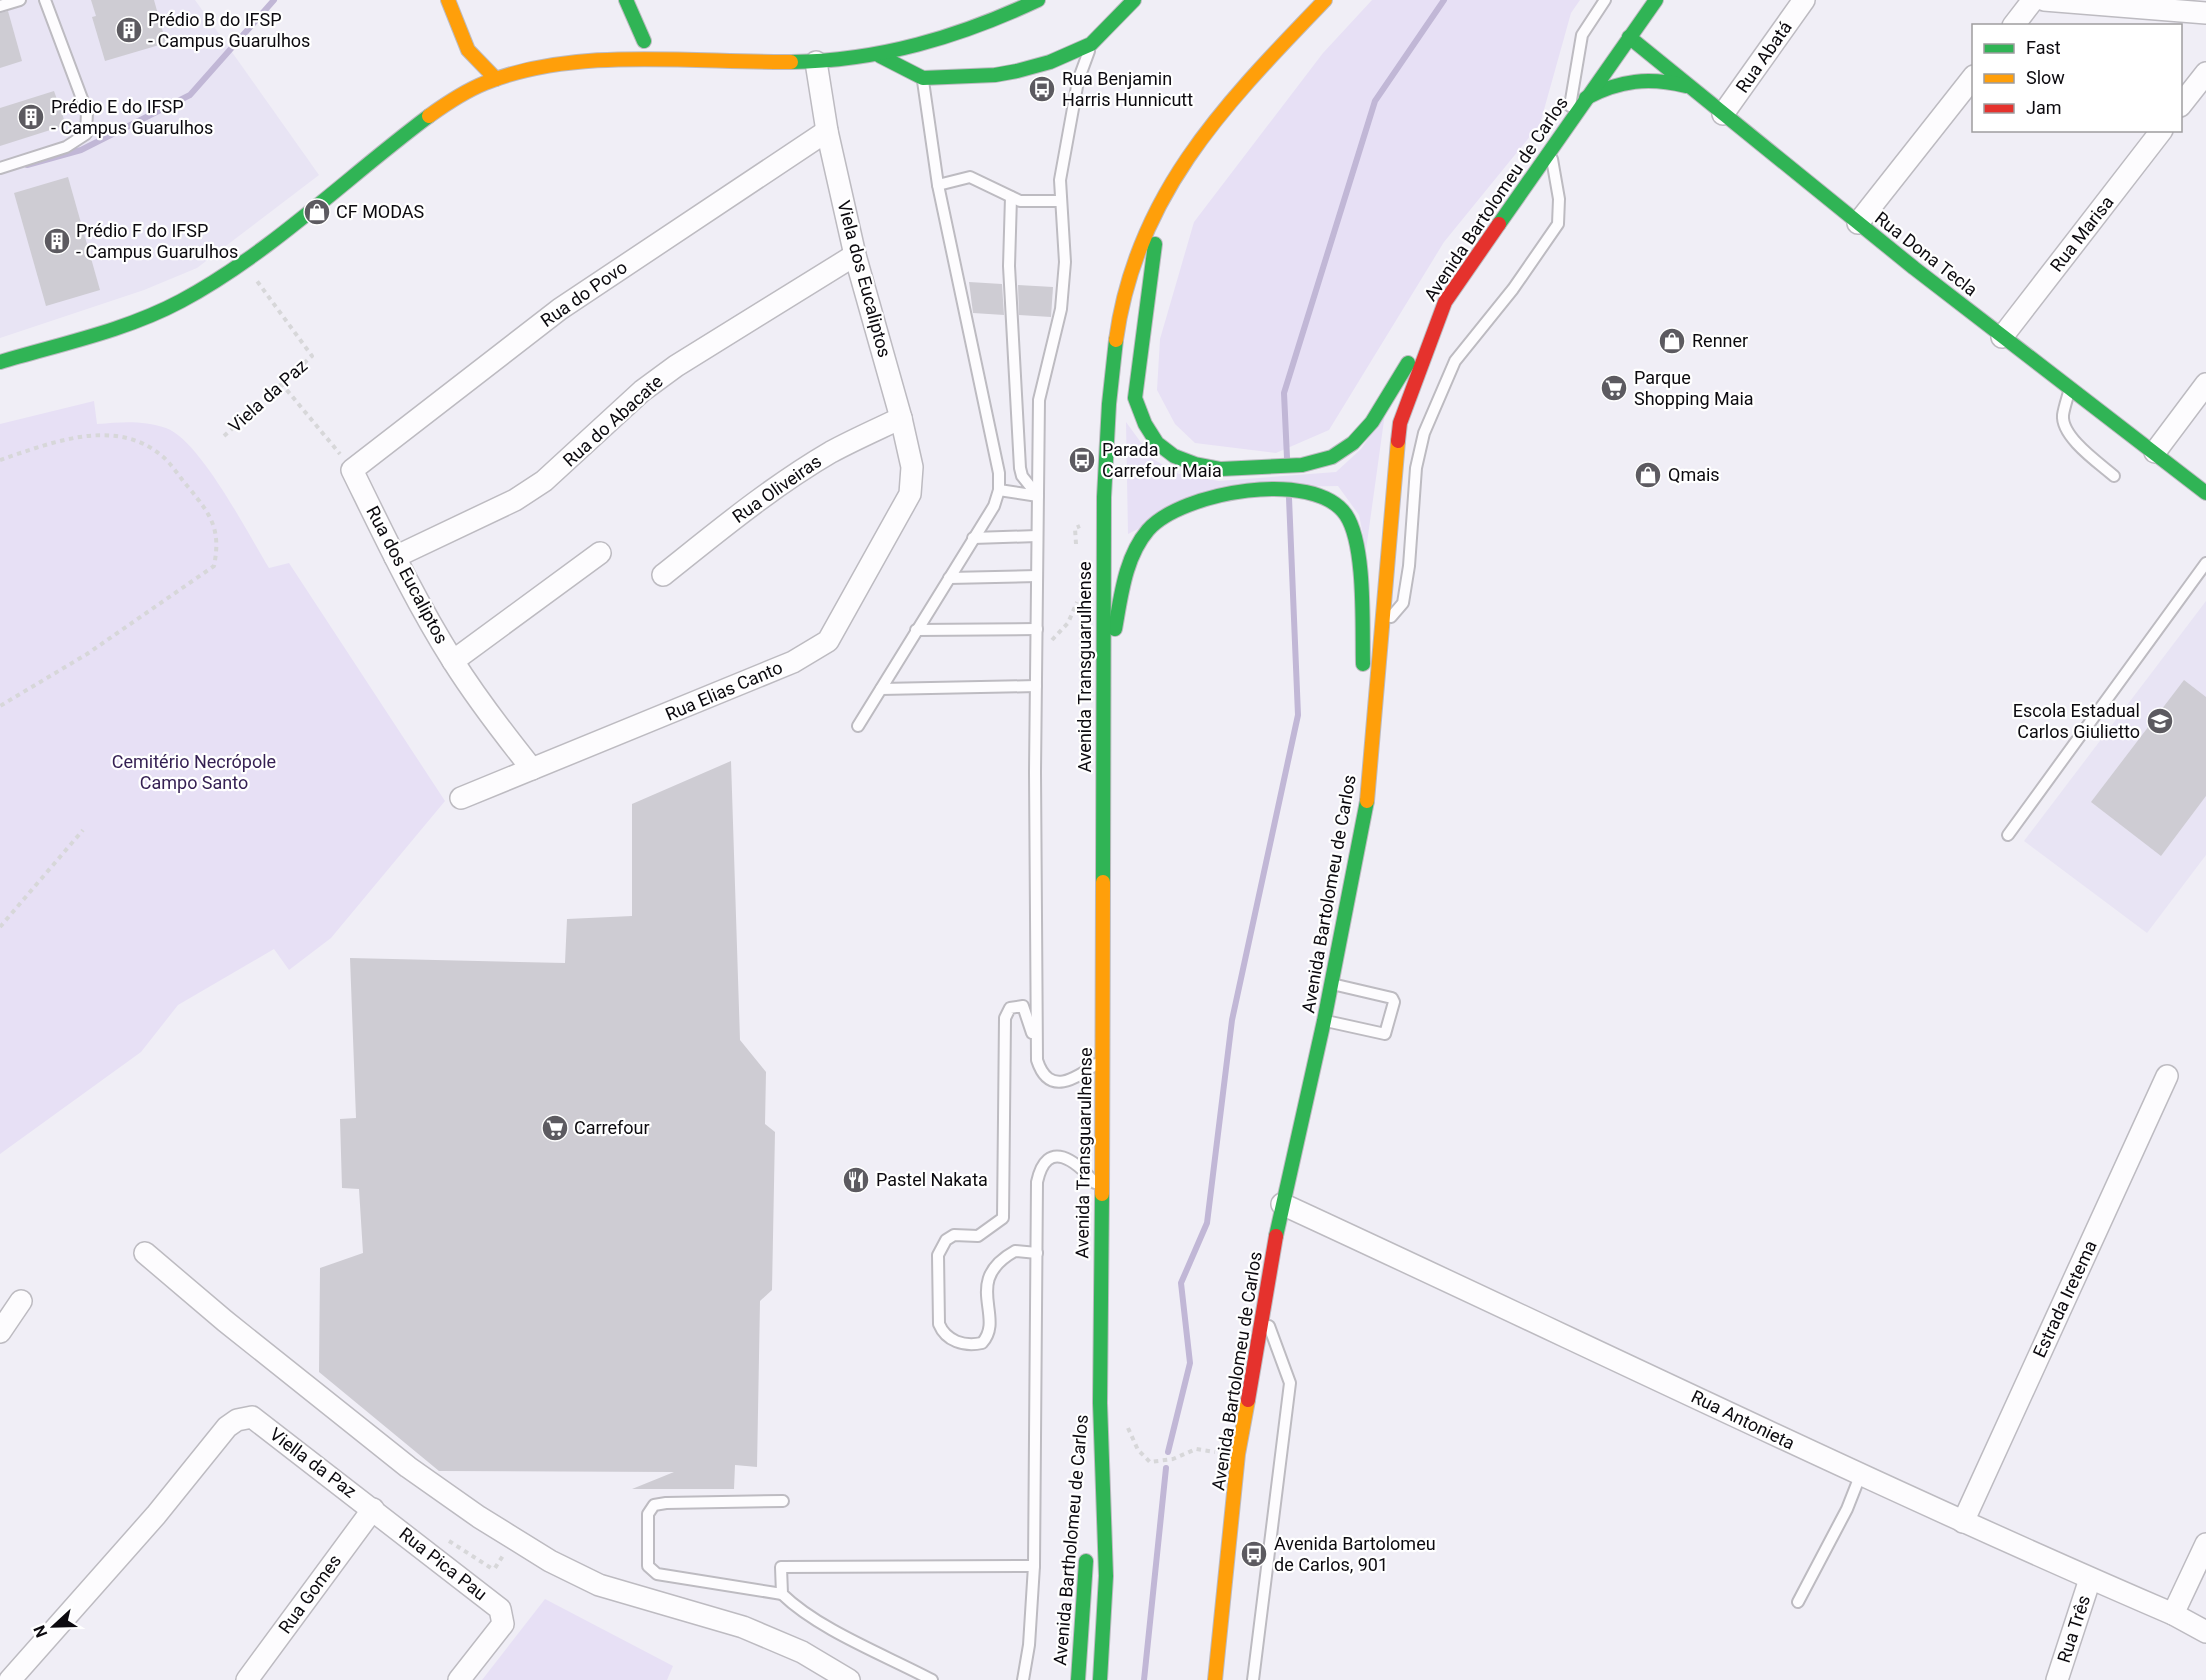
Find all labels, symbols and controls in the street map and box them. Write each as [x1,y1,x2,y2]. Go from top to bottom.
place label: Prédio B do IFSP - Campus Guarulhos [148,9,310,51]
building icon: Prédio B do IFSP - Campus Guarulhos [114,15,144,45]
street label: Rua Abatá [1731,17,1796,97]
legend [1972,24,2182,132]
text: Fast [2026,37,2061,58]
text: Slow [2026,67,2065,88]
place label: Rua Benjamin Harris Hunnicutt [1062,68,1193,110]
bus stop icon: Rua Benjamin Harris Hunnicutt [1027,74,1057,104]
street label: Avenida Bartolomeu de Carlos [1419,93,1572,305]
place label: Prédio E do IFSP - Campus Guarulhos [51,96,213,138]
text: Jam [2026,97,2062,118]
building icon: Prédio E do IFSP - Campus Guarulhos [16,102,46,132]
street label: Rua Marisa [2046,192,2118,276]
shop icon: CF MODAS [302,197,332,227]
street label: Viela dos Eucaliptos [833,198,896,360]
place label: CF MODAS [336,201,425,222]
street label: Rua Dona Tecla [1871,207,1982,300]
place label: Prédio F do IFSP - Campus Guarulhos [76,220,238,262]
building icon: Prédio F do IFSP - Campus Guarulhos [42,226,72,256]
street label: Rua do Povo [537,256,631,331]
shop icon: Renner [1657,326,1687,356]
place label: Renner [1692,330,1748,351]
street label: Viela da Paz [224,355,311,436]
place label: Parque Shopping Maia [1634,367,1754,409]
street label: Rua do Abacate [559,371,667,471]
supermarket icon: Parque Shopping Maia [1599,373,1629,403]
place label: Parada Carrefour Maia [1102,439,1222,481]
bus stop icon: Parada Carrefour Maia [1067,445,1097,475]
street label: Rua Oliveiras [728,450,825,527]
shop icon: Qmais [1633,460,1663,490]
place label: Qmais [1668,464,1720,485]
street label: Rua dos Eucaliptos [362,502,453,647]
street label: Avenida Transguarulhense [1074,561,1095,773]
street label: Rua Elias Canto [662,656,786,725]
place label: Escola Estadual Carlos Giulietto [2013,700,2140,742]
school or university icon: Escola Estadual Carlos Giulietto [2145,706,2175,736]
park label: Cemitério Necrópole Campo Santo [112,751,276,793]
street label: Avenida Bartolomeu de Carlos [1297,773,1360,1015]
street label: Avenida Transguarulhense [1071,1047,1096,1259]
supermarket icon: Carrefour [540,1113,570,1143]
place label: Carrefour [574,1117,650,1138]
restaurant icon: Pastel Nakata [841,1165,871,1195]
place label: Pastel Nakata [876,1169,988,1190]
street label: Estrada Iretema [2028,1237,2101,1361]
street label: Avenida Bartolomeu de Carlos [1207,1250,1266,1492]
street label: Rua Antonieta [1688,1385,1798,1454]
street label: Avenida Bartholomeu de Carlos [1049,1414,1092,1666]
street label: Viella da Paz [266,1423,361,1502]
street label: Rua Pica Pau [395,1523,491,1604]
place label: Avenida Bartolomeu de Carlos, 901 [1274,1533,1436,1575]
bus stop icon: Avenida Bartolomeu de Carlos, 901 [1239,1539,1269,1569]
street label: Rua Gomes [274,1550,345,1637]
street label: Rua Três [2053,1592,2094,1665]
north arrow [24,1596,84,1656]
text: N [30,1623,51,1640]

